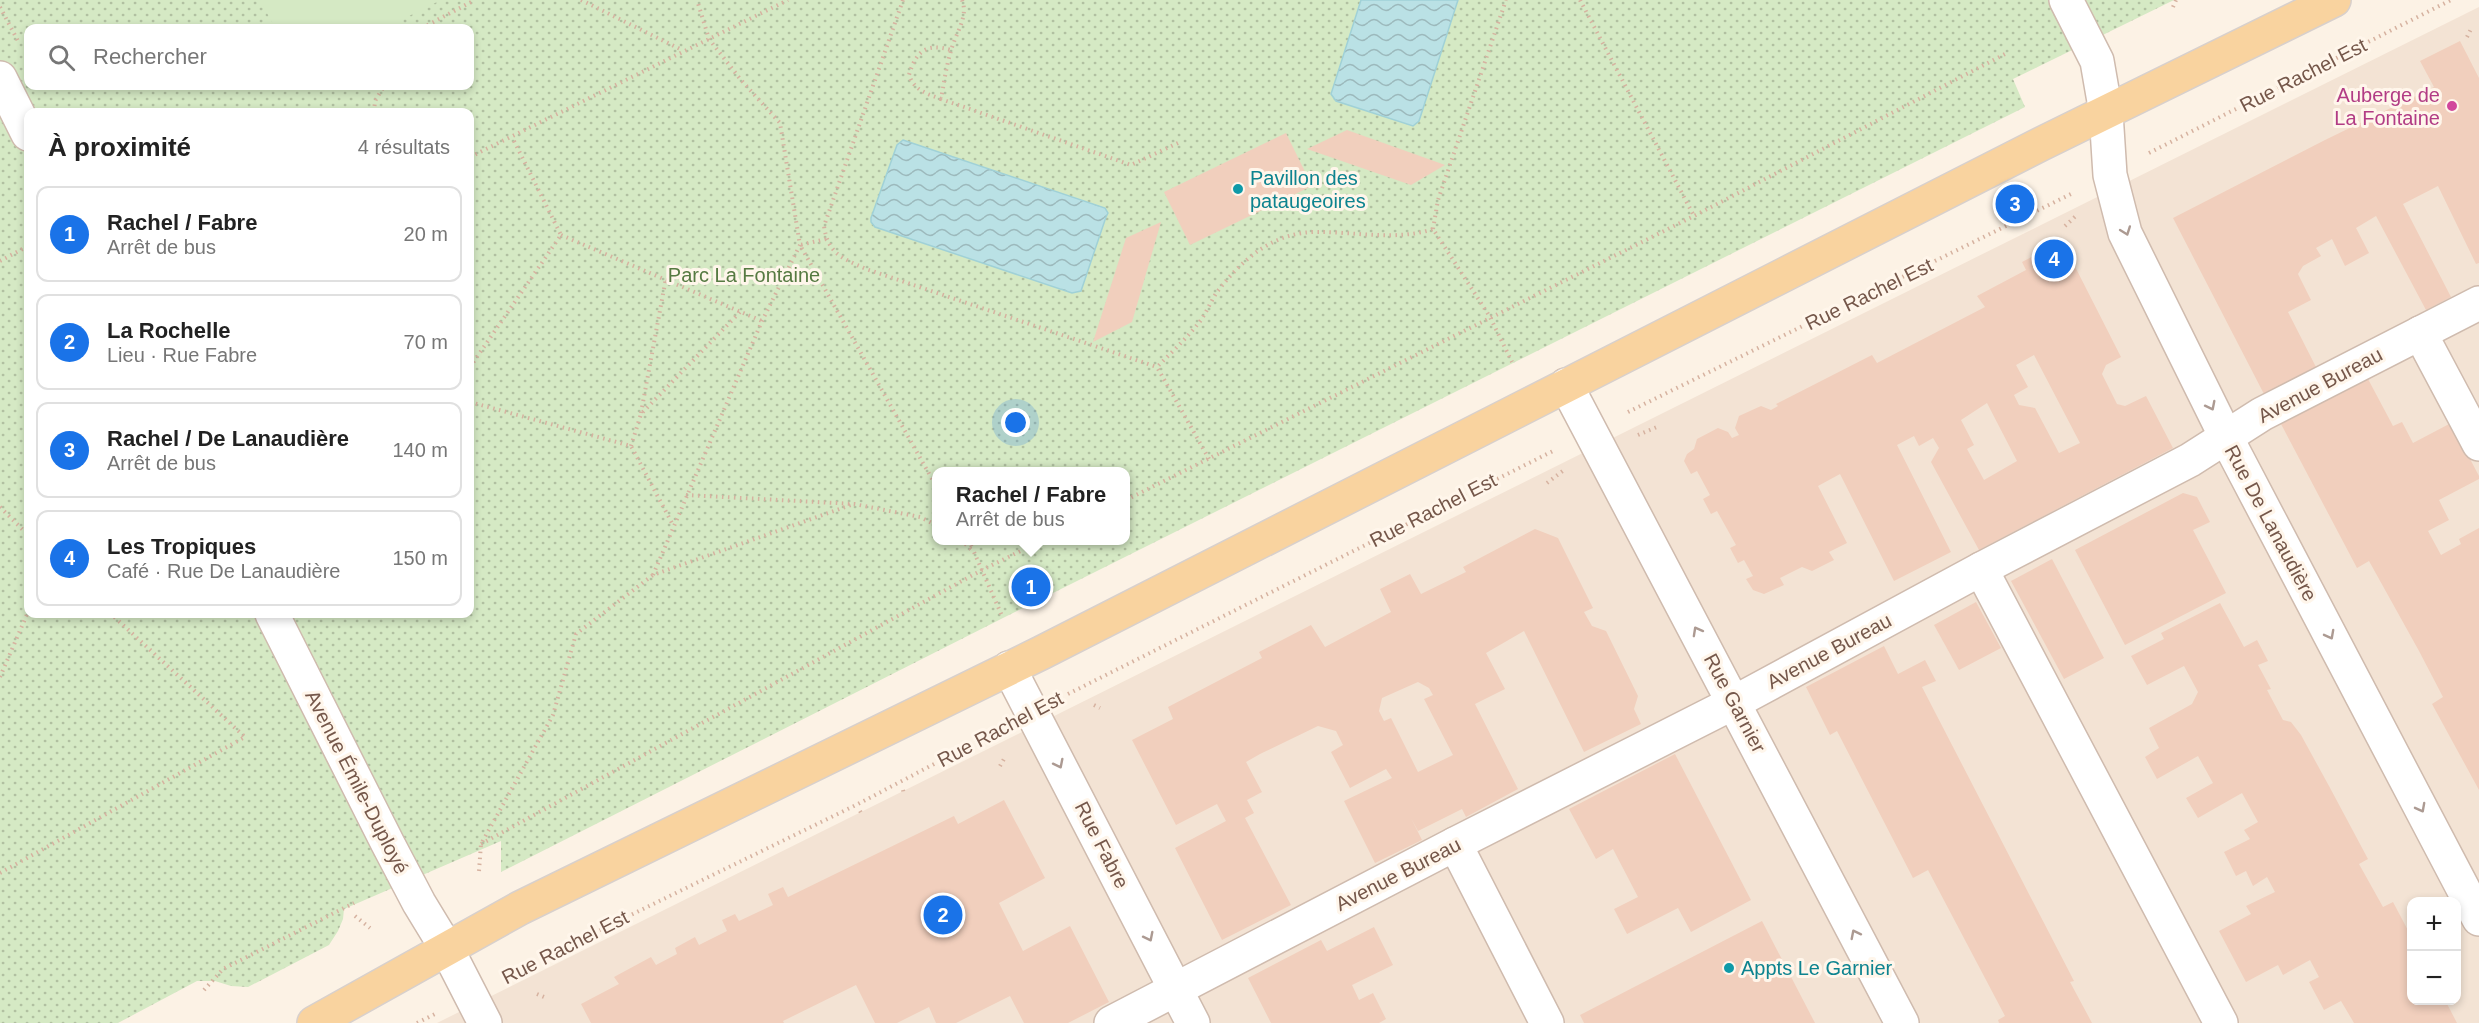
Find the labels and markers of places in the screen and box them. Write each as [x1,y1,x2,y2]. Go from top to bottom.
place label: Auberge de La Fontaine [2334,84,2440,129]
marker: Auberge de La Fontaine [2445,99,2459,113]
place label: Pavillon des pataugeoires [1250,167,1366,212]
marker: Pavillon des pataugeoires [1231,182,1245,196]
pin: 3 [1996,182,2034,226]
pin: 4 [2034,236,2074,282]
pin: 1 [1012,564,1050,610]
pin: 2 [924,892,962,938]
place label: Appts Le Garnier [1741,957,1893,979]
marker: Appts Le Garnier [1722,961,1736,975]

